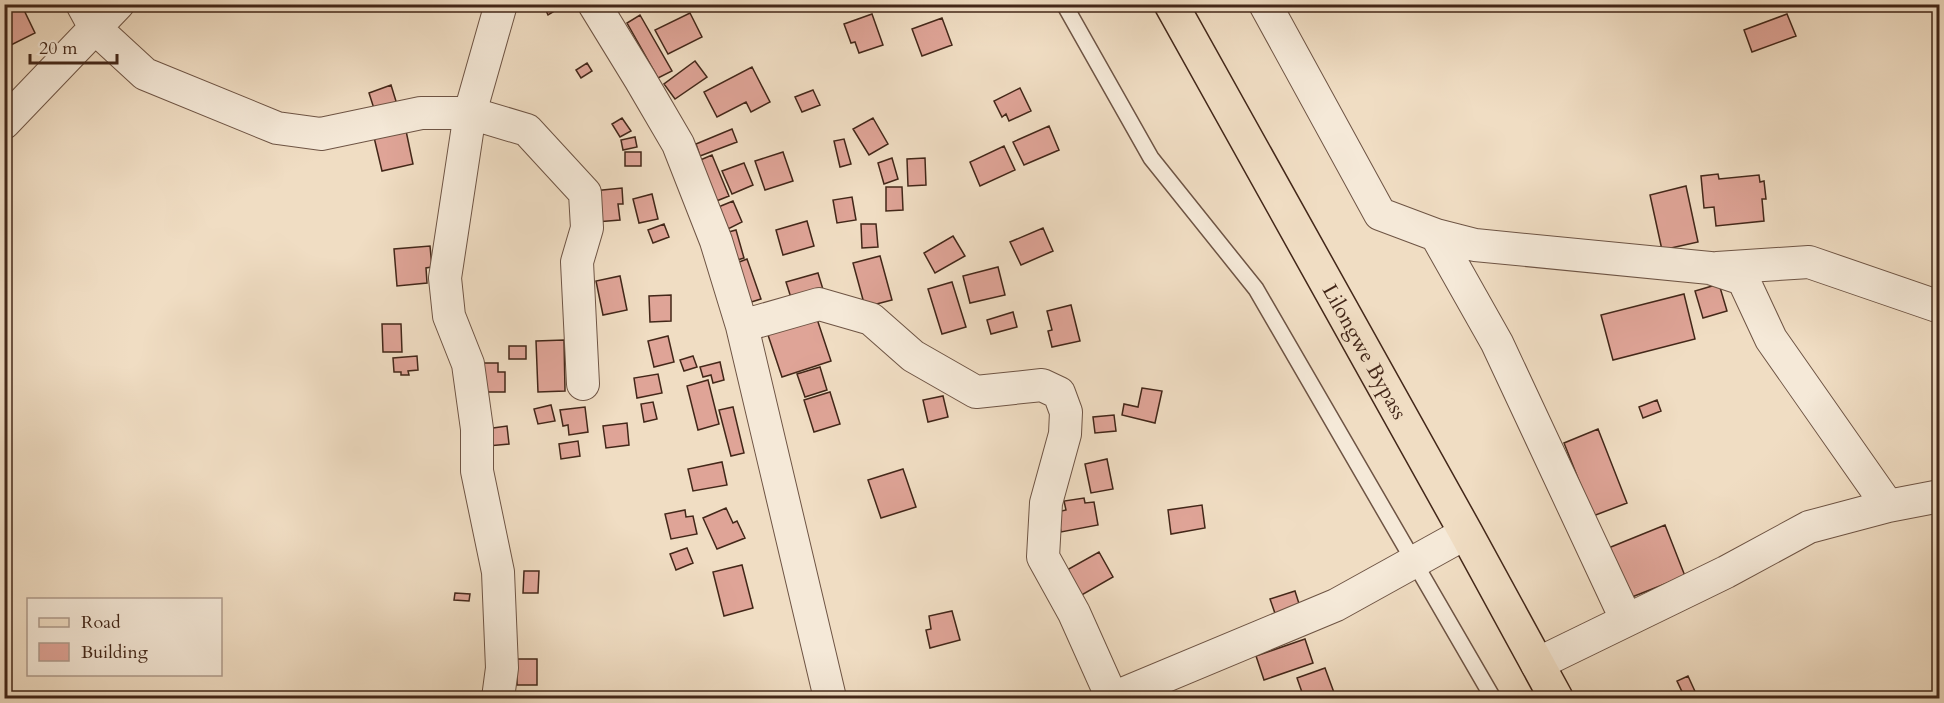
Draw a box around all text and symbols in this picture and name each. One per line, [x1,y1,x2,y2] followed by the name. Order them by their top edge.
[30,27,117,65] scale bar
[39,36,78,61] text: 20 m
[1315,279,1414,425] street label: Lilongwe Bypass
[27,598,222,676] legend
[81,610,121,635] text: Road
[81,640,149,665] text: Building

